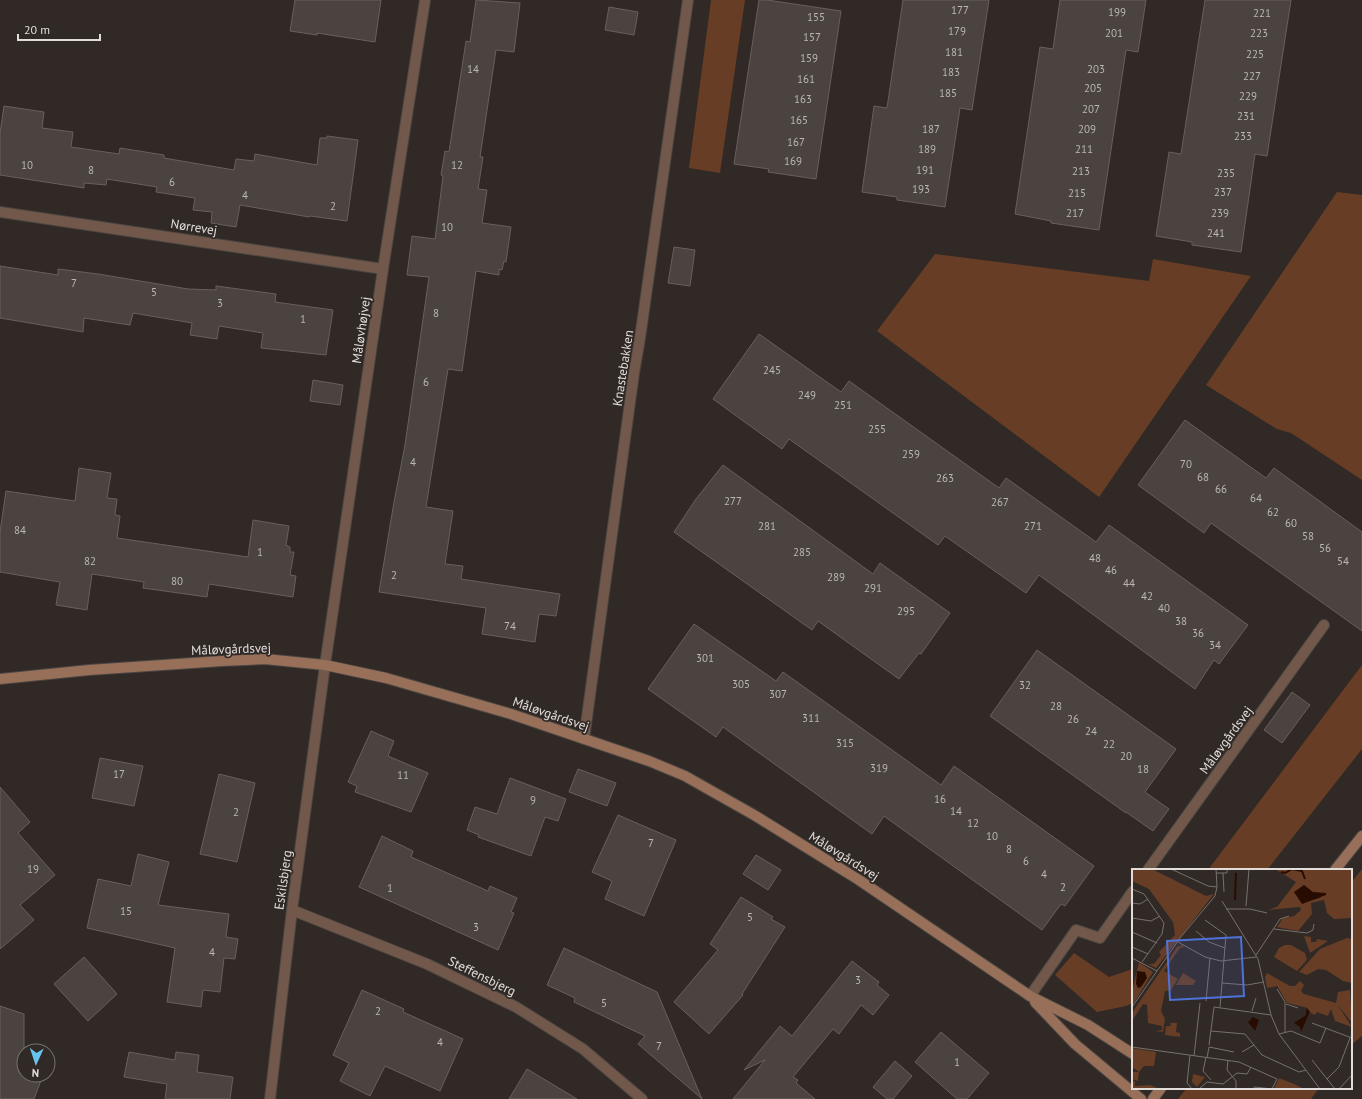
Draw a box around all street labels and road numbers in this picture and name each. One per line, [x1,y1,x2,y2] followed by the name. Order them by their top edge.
[169,215,219,239] street label: Nørrevej
[348,295,374,365] street label: Måløvhøjvej
[609,329,637,407] street label: Knastebakken
[191,639,271,659] street label: Måløvgårdsvej
[510,693,592,735] street label: Måløvgårdsvej
[1196,703,1256,777] street label: Måløvgårdsvej
[806,828,882,884] street label: Måløvgårdsvej
[270,849,296,911] street label: Eskilsbjerg
[445,952,519,1000] street label: Steffensbjerg

